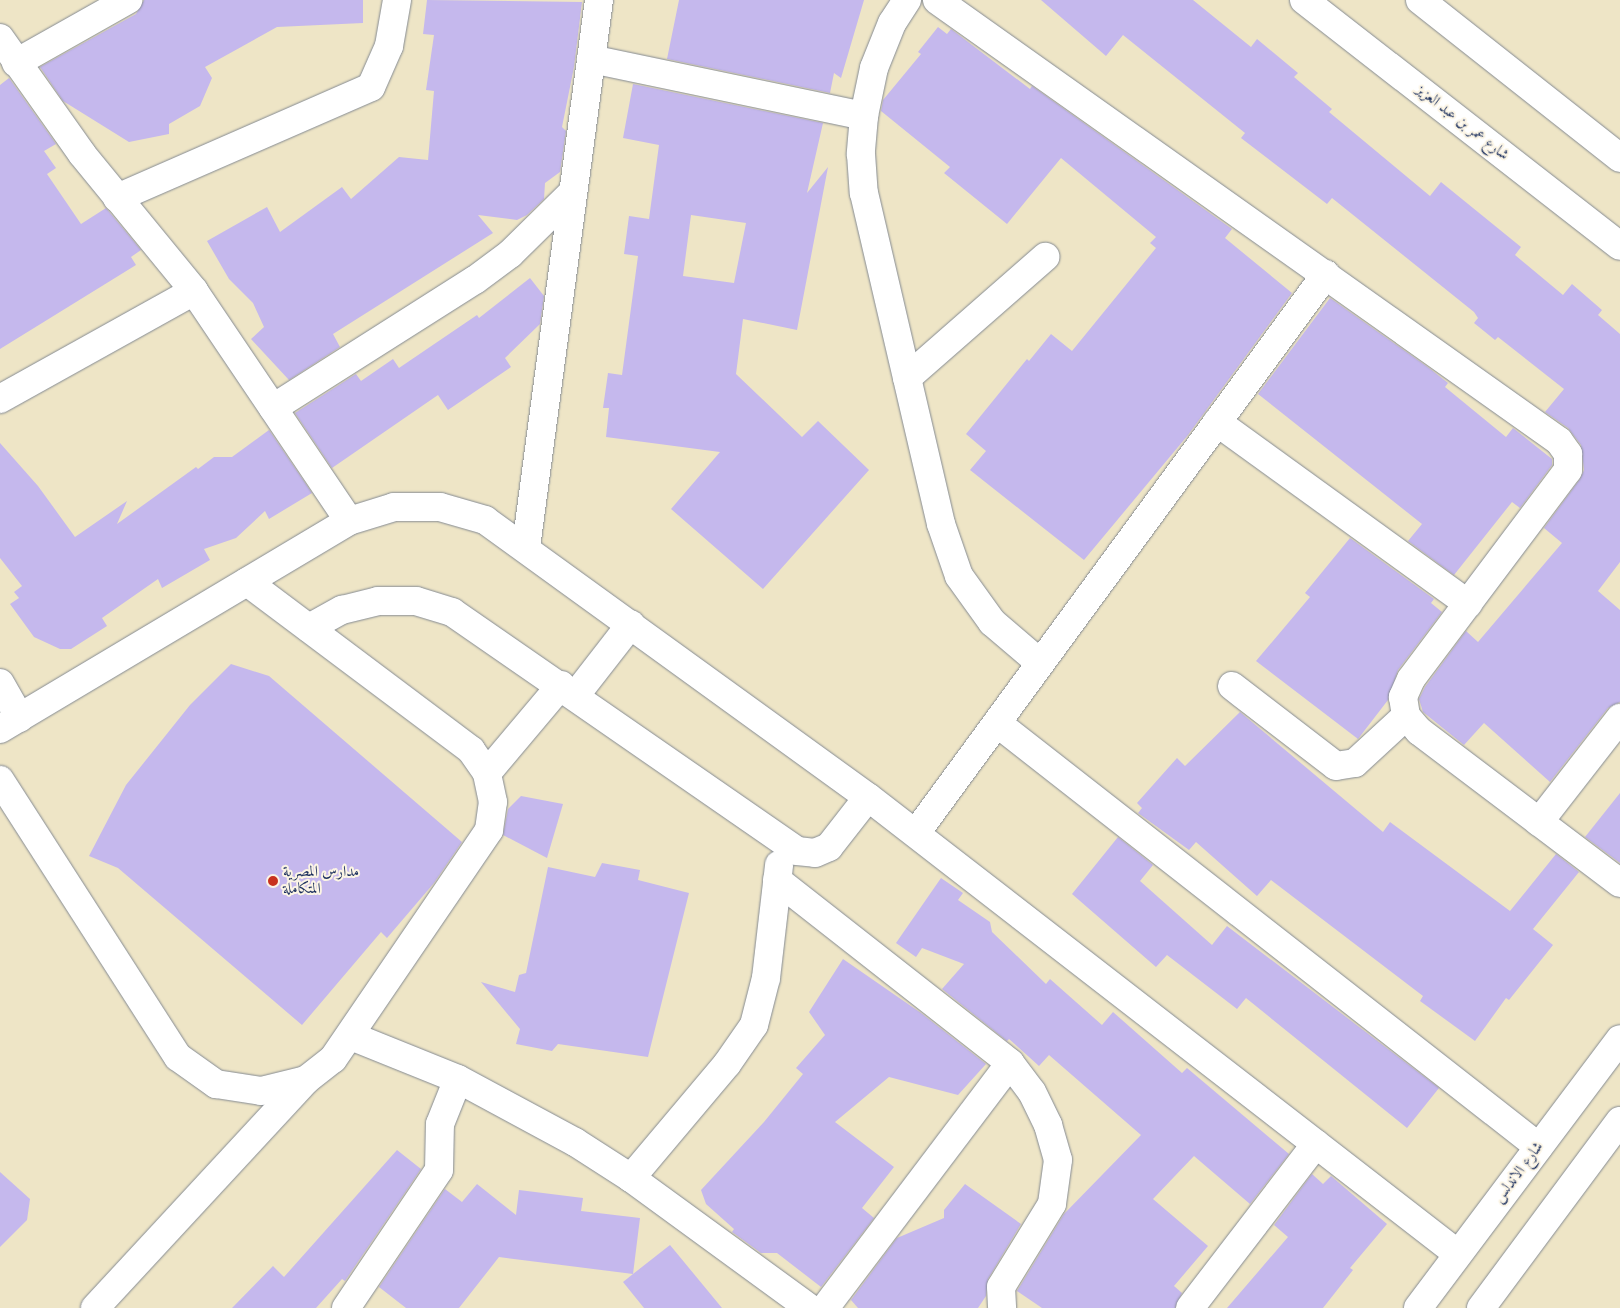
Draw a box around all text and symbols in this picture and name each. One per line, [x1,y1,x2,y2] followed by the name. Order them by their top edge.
[1412,81,1512,165] street label: شارع عمر بن عبد العزيز
[283,863,359,898] place label: مدارس المصرية المتكاملة
[267,875,279,887] marker: مدارس المصرية المتكاملة
[1490,1139,1548,1207] street label: شارع الاندلس

